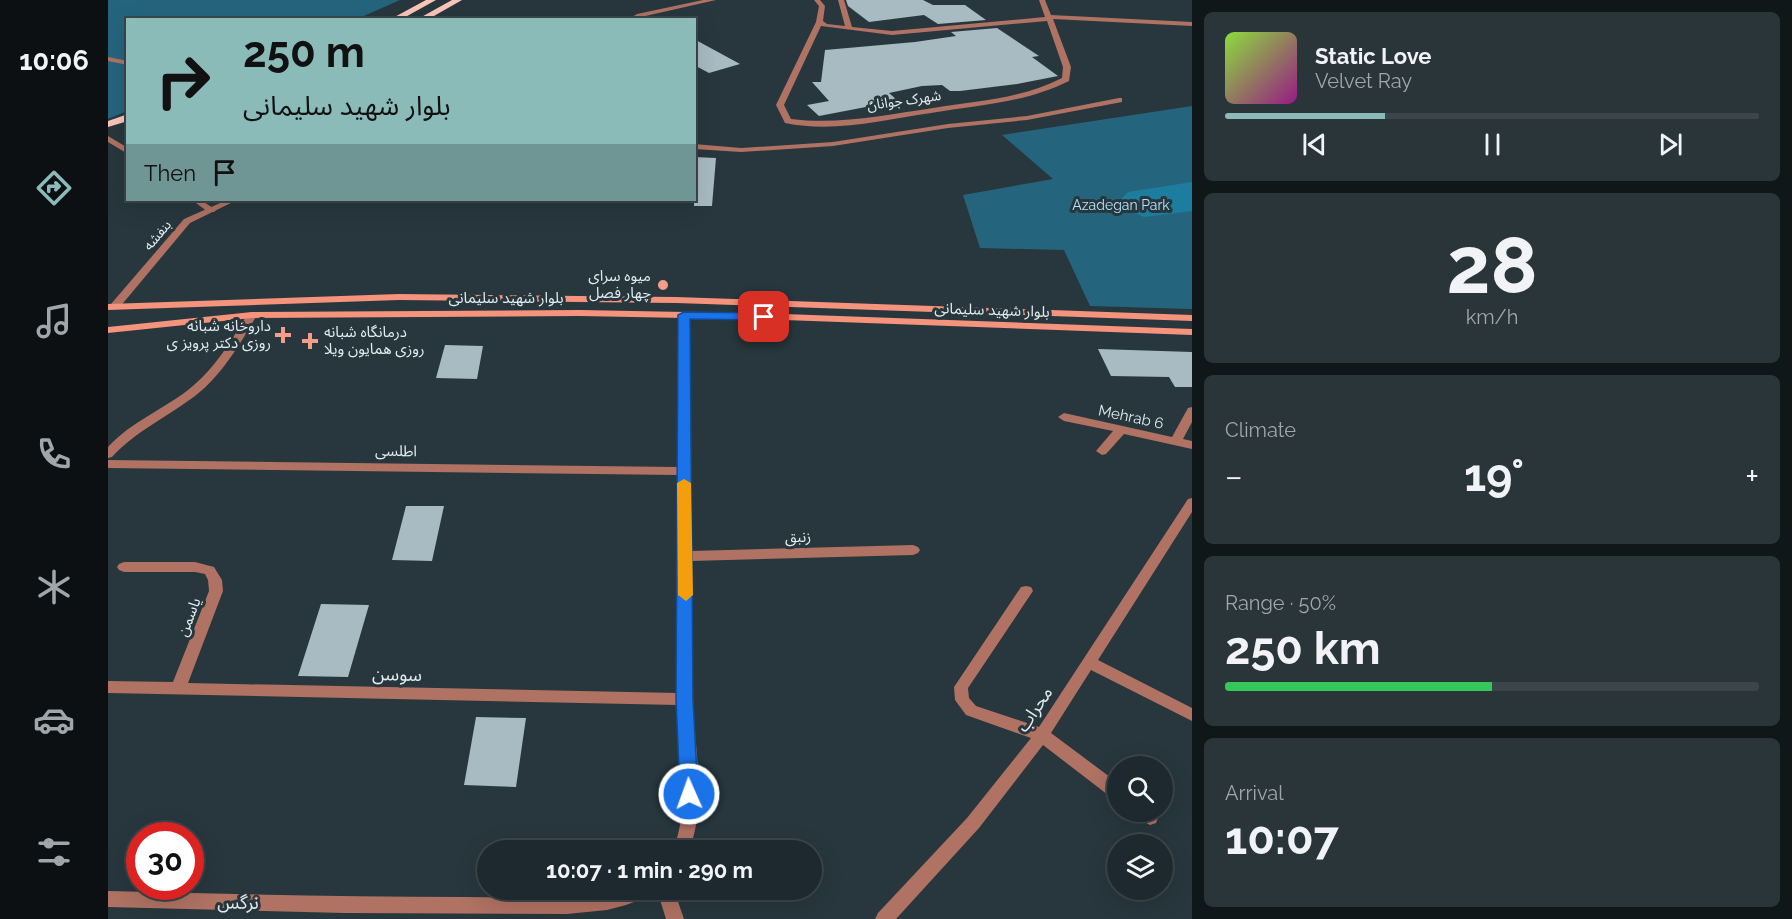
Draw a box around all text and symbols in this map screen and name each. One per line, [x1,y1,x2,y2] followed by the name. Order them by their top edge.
[243,28,365,77] text: 250 m
[144,42,222,120] icon: right
[1315,43,1432,69] text: Static Love
[19,45,89,76] text: 10:06
[1315,69,1412,93] text: Velvet Ray
[866,87,942,114] street label: شهرک جوانان
[243,90,450,121] text: بلوار شهید سلیمانی
[1298,128,1331,161] icon: previous
[1476,128,1509,161] icon: pause
[1654,128,1687,161] icon: next
[208,156,241,189] icon: arrive
[144,160,196,186] text: Then
[33,167,75,209] icon: directions
[1072,197,1170,213] park label: Azadegan Park
[140,217,174,253] street label: بنفشه
[1446,220,1538,311] text: 28
[588,267,651,303] place label: میوه سرای چهار فصل
[656,278,670,292] marker: میوه سرای چهار فصل
[448,289,564,307] street label: بلوار شهید سلیمانی
[738,291,789,342] pin
[934,299,1050,321] street label: بلوار شهید سلیمانی
[33,300,75,342] icon: music
[747,300,780,333] icon: arrive
[1466,305,1518,329] text: km/h
[167,317,271,353] place label: داروخانه شبانه روزی دکتر پرویز ی
[324,323,424,358] place label: درمانگاه شبانه روزی همایون ویلا
[276,328,290,342] marker: داروخانه شبانه روزی دکتر پرویز ی
[301,332,319,350] marker: درمانگاه شبانه روزی همایون ویلا
[1097,401,1165,433] street label: Mehrab 6
[1225,418,1296,442] text: Climate
[33,433,75,475] icon: phone
[375,442,417,460] street label: اطلسی
[1464,449,1524,502] text: 19°
[1225,457,1243,496] text: −
[1745,457,1759,496] text: +
[785,528,811,547] street label: زنبق
[33,566,75,608] icon: climate
[1225,591,1336,615] text: Range · 50%
[173,595,205,639] street label: یاسمن
[1225,622,1381,675] text: 250 km
[372,663,422,686] street label: سوسن
[1011,682,1057,736] street label: محراب
[33,699,75,741] icon: car
[1107,756,1173,900] map controls
[1107,756,1173,822] button: search
[657,762,721,826] position arrow
[1225,781,1284,805] text: Arrival
[1225,812,1339,865] text: 10:07
[126,822,204,900] speed limit sign: 30
[33,831,75,873] icon: filters
[1107,834,1173,900] button: layers
[546,857,753,883] text: 10:07 · 1 min · 290 m
[217,891,259,914] street label: نرگس

